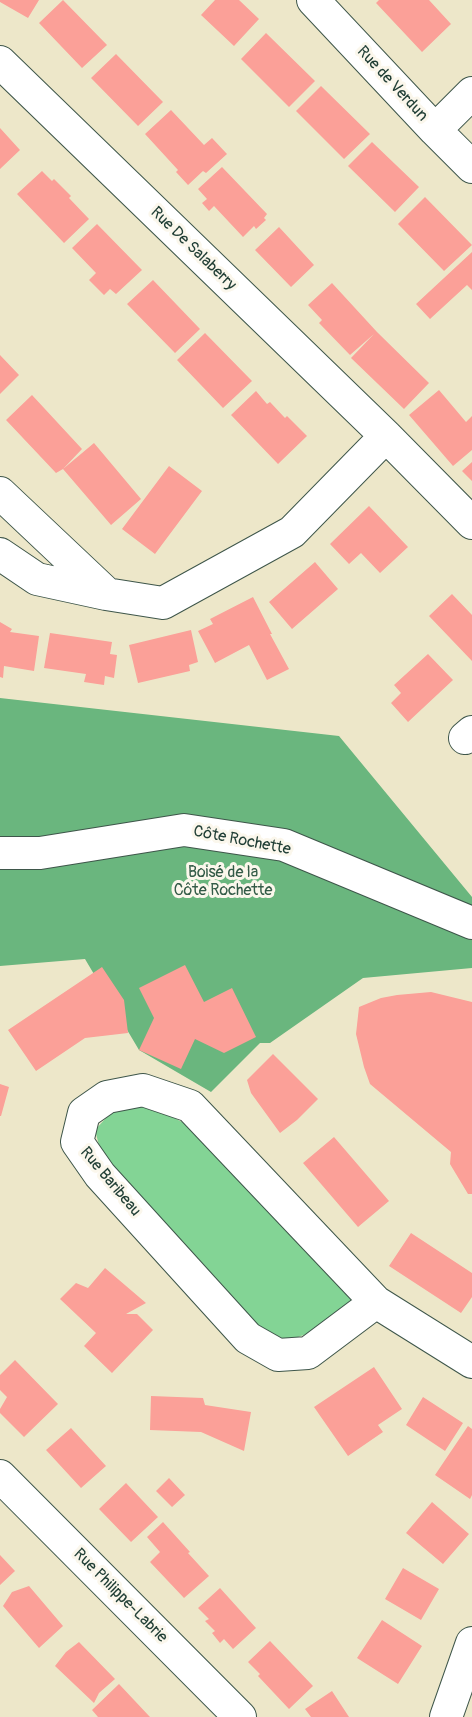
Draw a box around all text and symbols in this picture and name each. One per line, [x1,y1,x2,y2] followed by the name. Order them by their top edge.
[352,42,432,126] street label: Rue de Verdun
[146,203,240,295] street label: Rue De Salaberry
[192,822,292,860] street label: Côte Rochette
[174,863,272,901] park label: Boisé de la Côte Rochette
[75,1143,145,1221] street label: Rue Baribeau
[69,1545,171,1647] street label: Rue Philippe-Labrie

